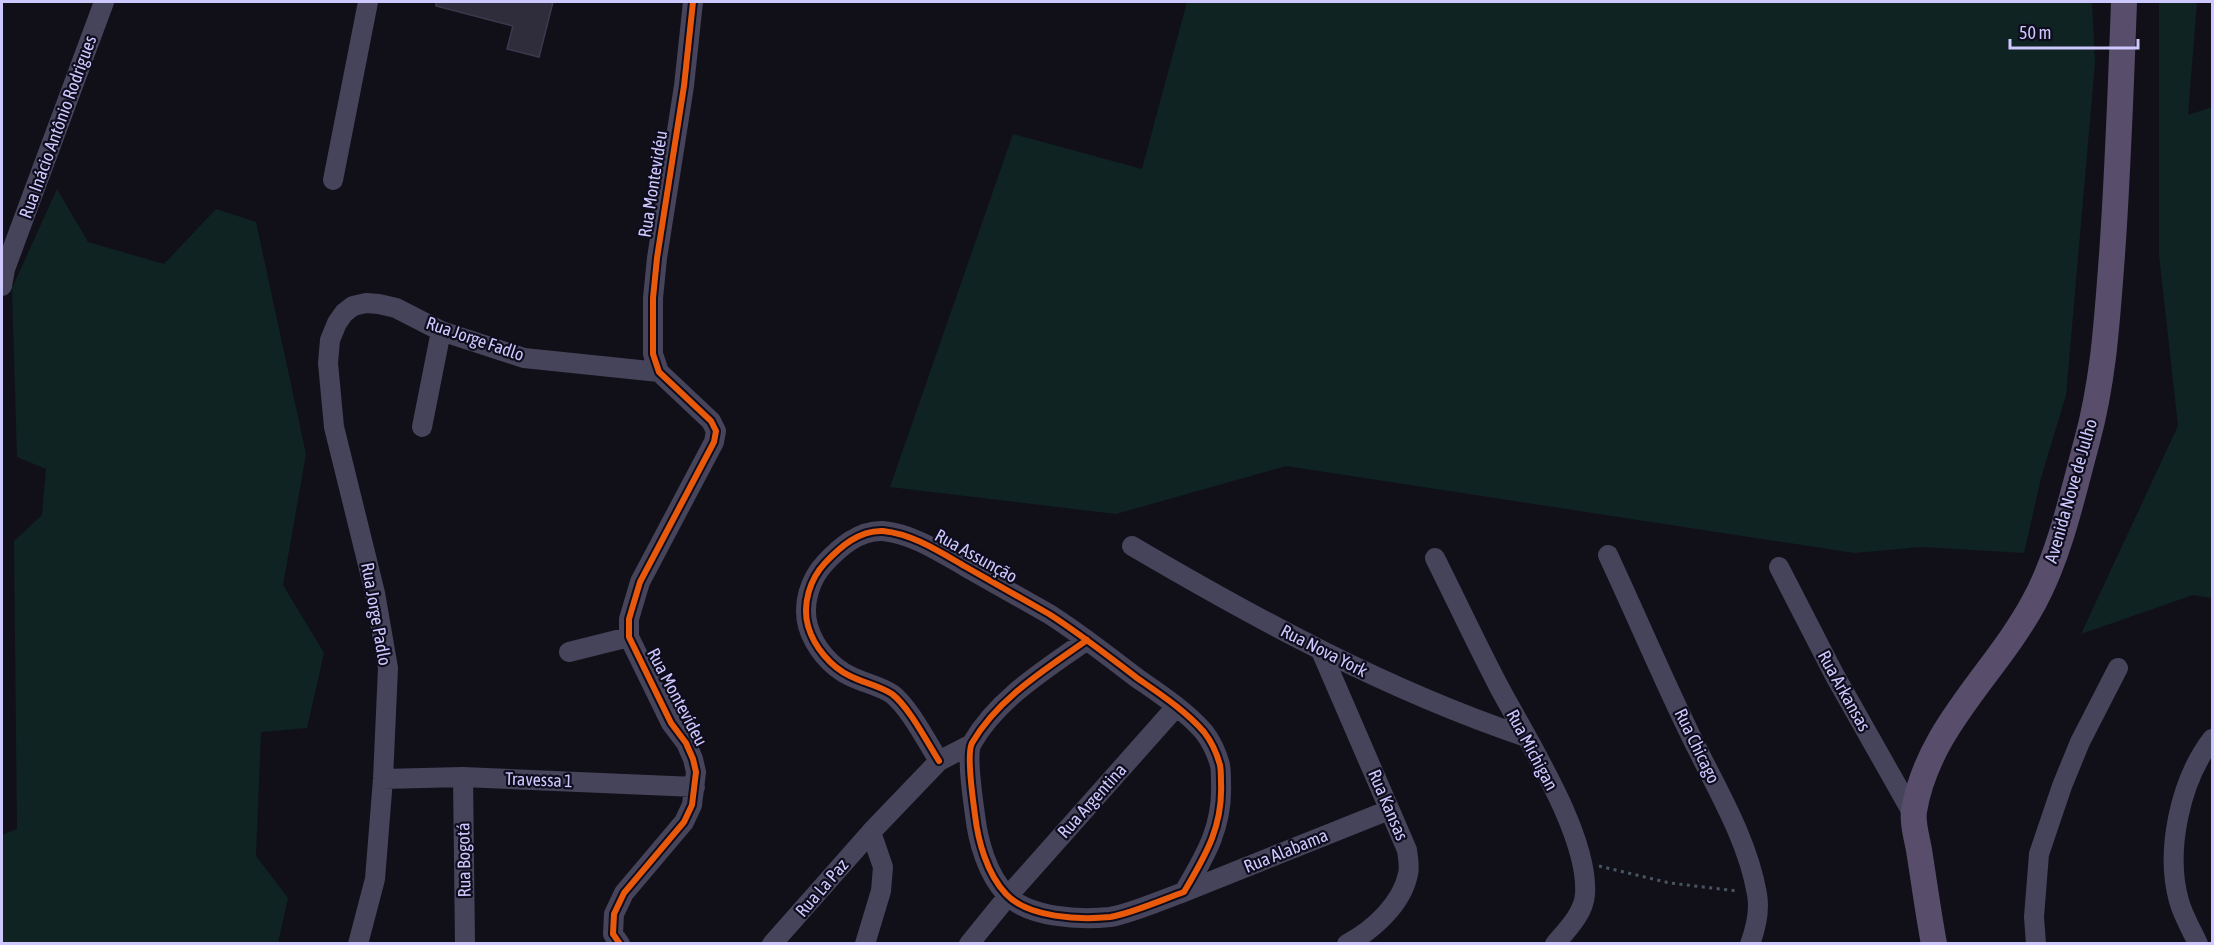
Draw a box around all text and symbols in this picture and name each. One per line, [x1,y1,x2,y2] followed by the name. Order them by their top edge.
[2010,12,2138,50] scale bar
[2019,22,2051,43] text: 50 m
[15,32,100,221] street label: Rua Inácio Antônio Rodrigues
[634,129,671,239] street label: Rua Montevidéu
[423,312,527,365] street label: Rua Jorge Fadlo
[2040,416,2101,565] street label: Avenida Nove de Julho
[931,524,1021,587] street label: Rua Assunção
[357,561,396,667] street label: Rua Jorge Padlo
[1278,620,1371,681] street label: Rua Nova York
[643,644,712,749] street label: Rua Montevídeu
[1814,647,1875,735] street label: Rua Arkansas
[1670,705,1725,787] street label: Rua Chicago
[1502,706,1563,794] street label: Rua Michigan
[1053,759,1130,842] street label: Rua Argentina
[1364,766,1413,844] street label: Rua Kansas
[505,768,573,791] street label: Travessa 1
[452,822,475,898] street label: Rua Bogotá
[1241,824,1331,877] street label: Rua Alabama
[791,854,853,921] street label: Rua La Paz

